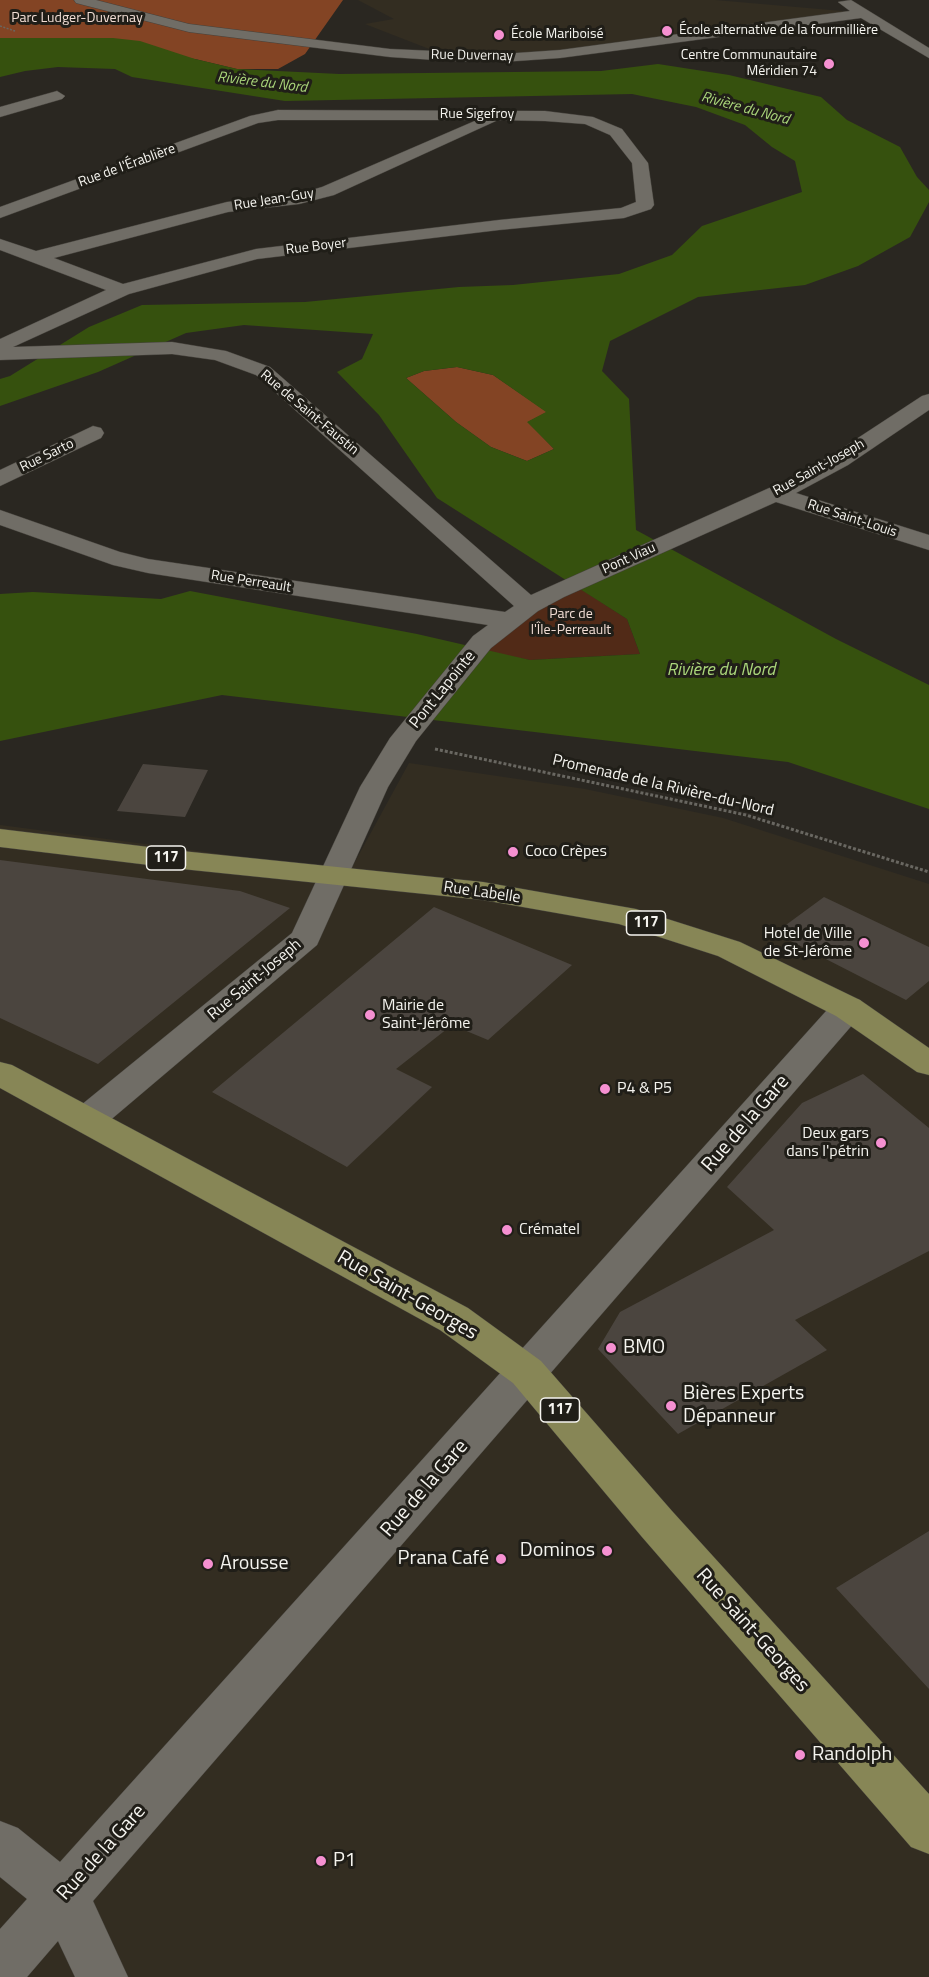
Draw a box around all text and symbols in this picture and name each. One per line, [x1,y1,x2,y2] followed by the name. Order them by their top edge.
[11,11,143,27] park label: Parc Ludger-Duvernay
[679,23,878,39] place label: École alternative de la fourmillière
[660,24,674,38] marker: École alternative de la fourmillière
[511,27,603,43] place label: École Mariboisé
[492,28,506,42] marker: École Mariboisé
[431,47,513,65] street label: Rue Duvernay
[681,48,817,80] place label: Centre Communautaire Méridien 74
[822,57,836,71] marker: Centre Communautaire Méridien 74
[216,69,308,97] water label: Rivière du Nord
[699,89,791,129] water label: Rivière du Nord
[440,107,514,123] street label: Rue Sigefroy
[76,141,178,191] street label: Rue de l'Érablière
[233,185,315,215] street label: Rue Jean-Guy
[285,235,347,259] street label: Rue Boyer
[257,367,361,459] street label: Rue de Saint-Faustin
[17,436,77,476] street label: Rue Sarto
[771,436,867,500] street label: Rue Saint-Joseph
[805,497,899,541] street label: Rue Saint-Louis
[600,540,658,578] street label: Pont Viau
[210,567,292,597] street label: Rue Perreault
[531,607,611,640] park label: Parc de l'Île-Perreault
[406,647,480,733] street label: Pont Lapointe
[667,660,775,682] water label: Rivière du Nord
[550,751,776,821] street label: Promenade de la Rivière-du-Nord
[525,842,607,862] place label: Coco Crèpes
[506,845,520,859] marker: Coco Crèpes
[146,846,186,870] road number: 117
[442,878,522,908] street label: Rue Labelle
[626,911,666,935] road number: 117
[764,924,852,962] place label: Hotel de Ville de St-Jérôme
[204,935,306,1025] street label: Rue Saint-Joseph
[857,936,871,950] marker: Hotel de Ville de St-Jérôme
[382,996,470,1034] place label: Mairie de Saint-Jérôme
[363,1008,377,1022] marker: Mairie de Saint-Jérôme
[697,1071,795,1177] street label: Rue de la Gare
[617,1079,672,1099] place label: P4 & P5
[598,1082,612,1096] marker: P4 & P5
[786,1124,869,1162] place label: Deux gars dans l'pétrin
[874,1136,888,1150] marker: Deux gars dans l'pétrin
[519,1220,580,1240] place label: Crématel
[500,1223,514,1237] marker: Crématel
[333,1246,481,1346] street label: Rue Saint-Georges
[623,1336,665,1360] place label: BMO
[604,1341,618,1355] marker: BMO
[683,1382,804,1429] place label: Bières Experts Dépanneur
[540,1398,580,1422] road number: 117
[664,1399,678,1413] marker: Bières Experts Dépanneur
[376,1436,474,1542] street label: Rue de la Gare
[520,1539,595,1563] place label: Dominos
[600,1544,614,1558] marker: Dominos
[398,1547,489,1571] place label: Prana Café
[220,1552,289,1576] place label: Arousse
[494,1552,508,1566] marker: Prana Café
[201,1557,215,1571] marker: Arousse
[690,1564,814,1698] street label: Rue Saint-Georges
[812,1743,892,1767] place label: Randolph
[793,1748,807,1762] marker: Randolph
[53,1800,151,1906] street label: Rue de la Gare
[333,1849,356,1873] place label: P1
[314,1854,328,1868] marker: P1

